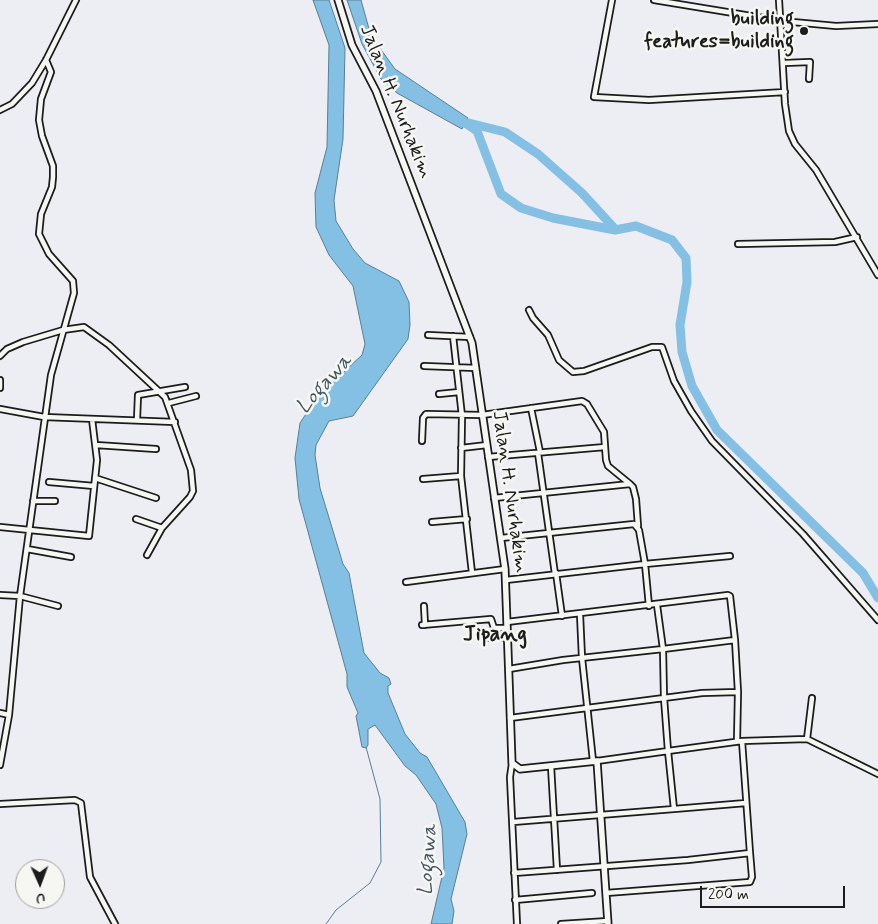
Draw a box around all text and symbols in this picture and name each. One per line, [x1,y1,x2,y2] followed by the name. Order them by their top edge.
[644,8,794,55] place label: building features=building
[353,21,437,183] street label: Jalan H. Nurhakim
[798,25,810,37] marker: building features=building
[292,350,358,420] water label: Logawa
[486,409,532,575] street label: Jalan H. Nurhakim
[463,622,527,648] district label: Jipang
[414,824,444,896] water label: Logawa
[15,859,65,909] north arrow
[703,876,848,908] scale bar
[708,885,749,905] text: 200 m
[36,889,45,907] text: U

